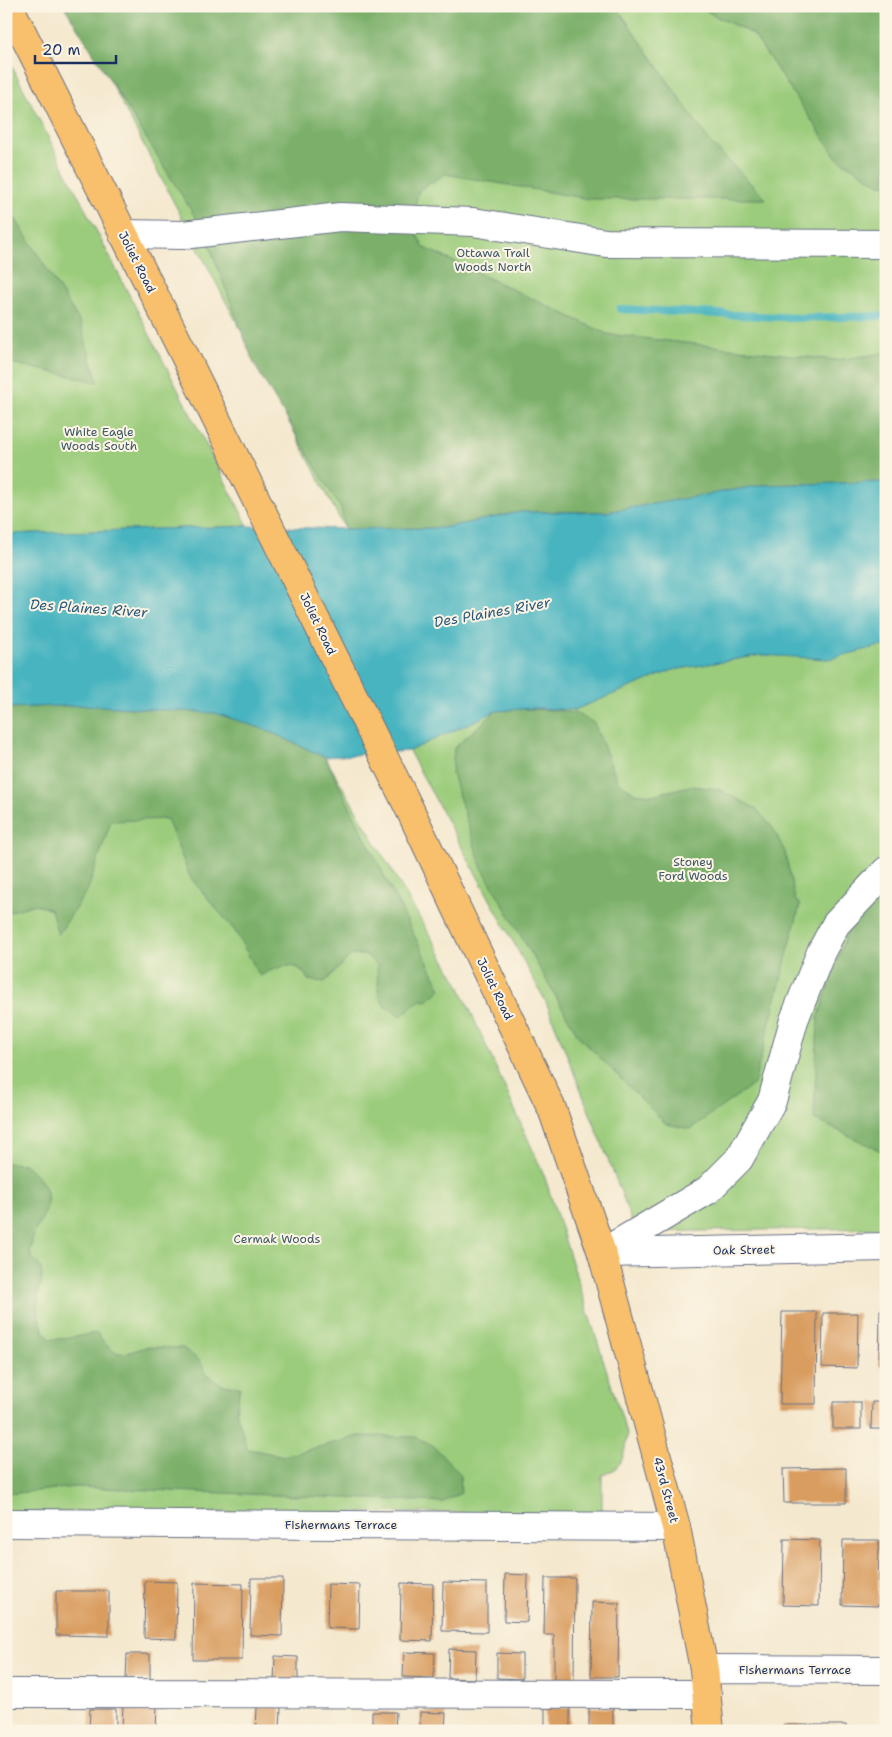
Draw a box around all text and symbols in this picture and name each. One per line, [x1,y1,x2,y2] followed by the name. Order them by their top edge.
[35,32,116,64] scale bar
[42,40,81,60] text: 20 m
[115,228,160,296] street label: Joliet Road
[454,245,532,275] park label: Ottawa Trail Woods North
[61,424,137,454] park label: White Eagle Woods South
[296,590,340,658] street label: Joliet Road
[432,593,552,631] water label: Des Plaines River
[30,595,149,621] water label: Des Plaines River
[658,854,728,884] park label: Stoney Ford Woods
[473,955,517,1023] street label: Joliet Road
[234,1231,320,1247] park label: Cermak Woods
[713,1241,775,1259] street label: Oak Street
[649,1455,683,1525] street label: 43rd Street
[285,1517,397,1533] street label: Fishermans Terrace
[739,1662,851,1678] street label: Fishermans Terrace

